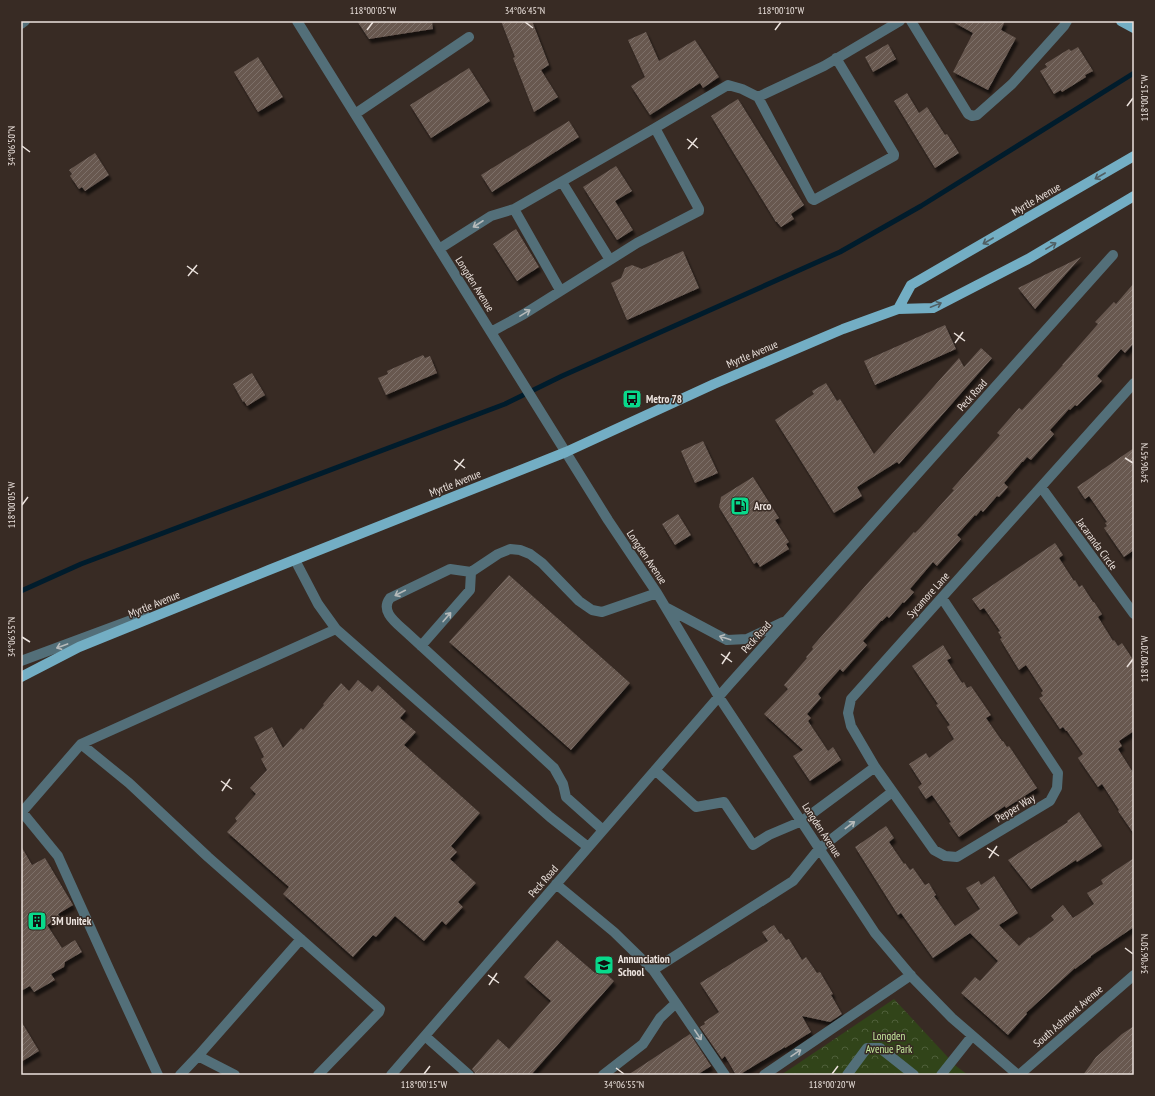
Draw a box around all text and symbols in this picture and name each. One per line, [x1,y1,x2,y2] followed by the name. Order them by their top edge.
[350,4,397,17] text: 118°00'05"W
[505,4,545,17] text: 34°06'45"N
[758,4,805,17] text: 118°00'10"W
[1138,74,1151,121] text: 118°00'15"W
[5,126,18,166] text: 34°06'50"N
[1094,172,1106,180] one-way arrow
[1009,179,1063,219] street label: Myrtle Avenue
[473,220,484,228] one-way arrow
[982,237,994,245] one-way arrow
[1045,241,1057,249] one-way arrow
[453,254,498,315] street label: Longden Avenue
[930,301,942,309] one-way arrow
[519,309,531,317] one-way arrow
[724,337,780,371] street label: Myrtle Avenue
[954,376,990,414] street label: Peck Road
[621,388,643,410] bus stop icon: Metro 78
[646,392,682,406] place label: Metro 78
[1138,443,1151,483] text: 34°06'45"N
[427,466,483,500] street label: Myrtle Avenue
[5,481,18,528] text: 118°00'05"W
[729,495,751,517] fuel station icon: Arco
[753,499,771,513] place label: Arco
[1073,515,1121,573] street label: Jacaranda Circle
[624,527,671,587] street label: Longden Avenue
[904,569,953,621] street label: Sycamore Lane
[126,587,182,621] street label: Myrtle Avenue
[394,590,406,597] one-way arrow
[442,611,451,622] one-way arrow
[5,617,18,657] text: 34°06'55"N
[738,618,774,656] street label: Peck Road
[719,633,731,641] one-way arrow
[1138,635,1151,682] text: 118°00'20"W
[55,643,68,650] one-way arrow
[993,790,1038,825] street label: Pepper Way
[799,800,845,860] street label: Longden Avenue
[845,821,856,829] one-way arrow
[525,862,561,900] street label: Peck Road
[26,910,48,932] building icon: 3M Unitek
[51,914,92,928] place label: 3M Unitek
[1138,934,1151,974] text: 34°06'50"N
[617,952,670,979] place label: Annunciation School
[593,954,615,976] school or university icon: Annunciation School
[1030,982,1106,1050] street label: South Ashmont Avenue
[694,1029,702,1040] one-way arrow
[866,1029,913,1056] park label: Longden Avenue Park
[790,1049,801,1057] one-way arrow
[401,1078,448,1091] text: 118°00'15"W
[604,1078,644,1091] text: 34°06'55"N
[809,1078,856,1091] text: 118°00'20"W

